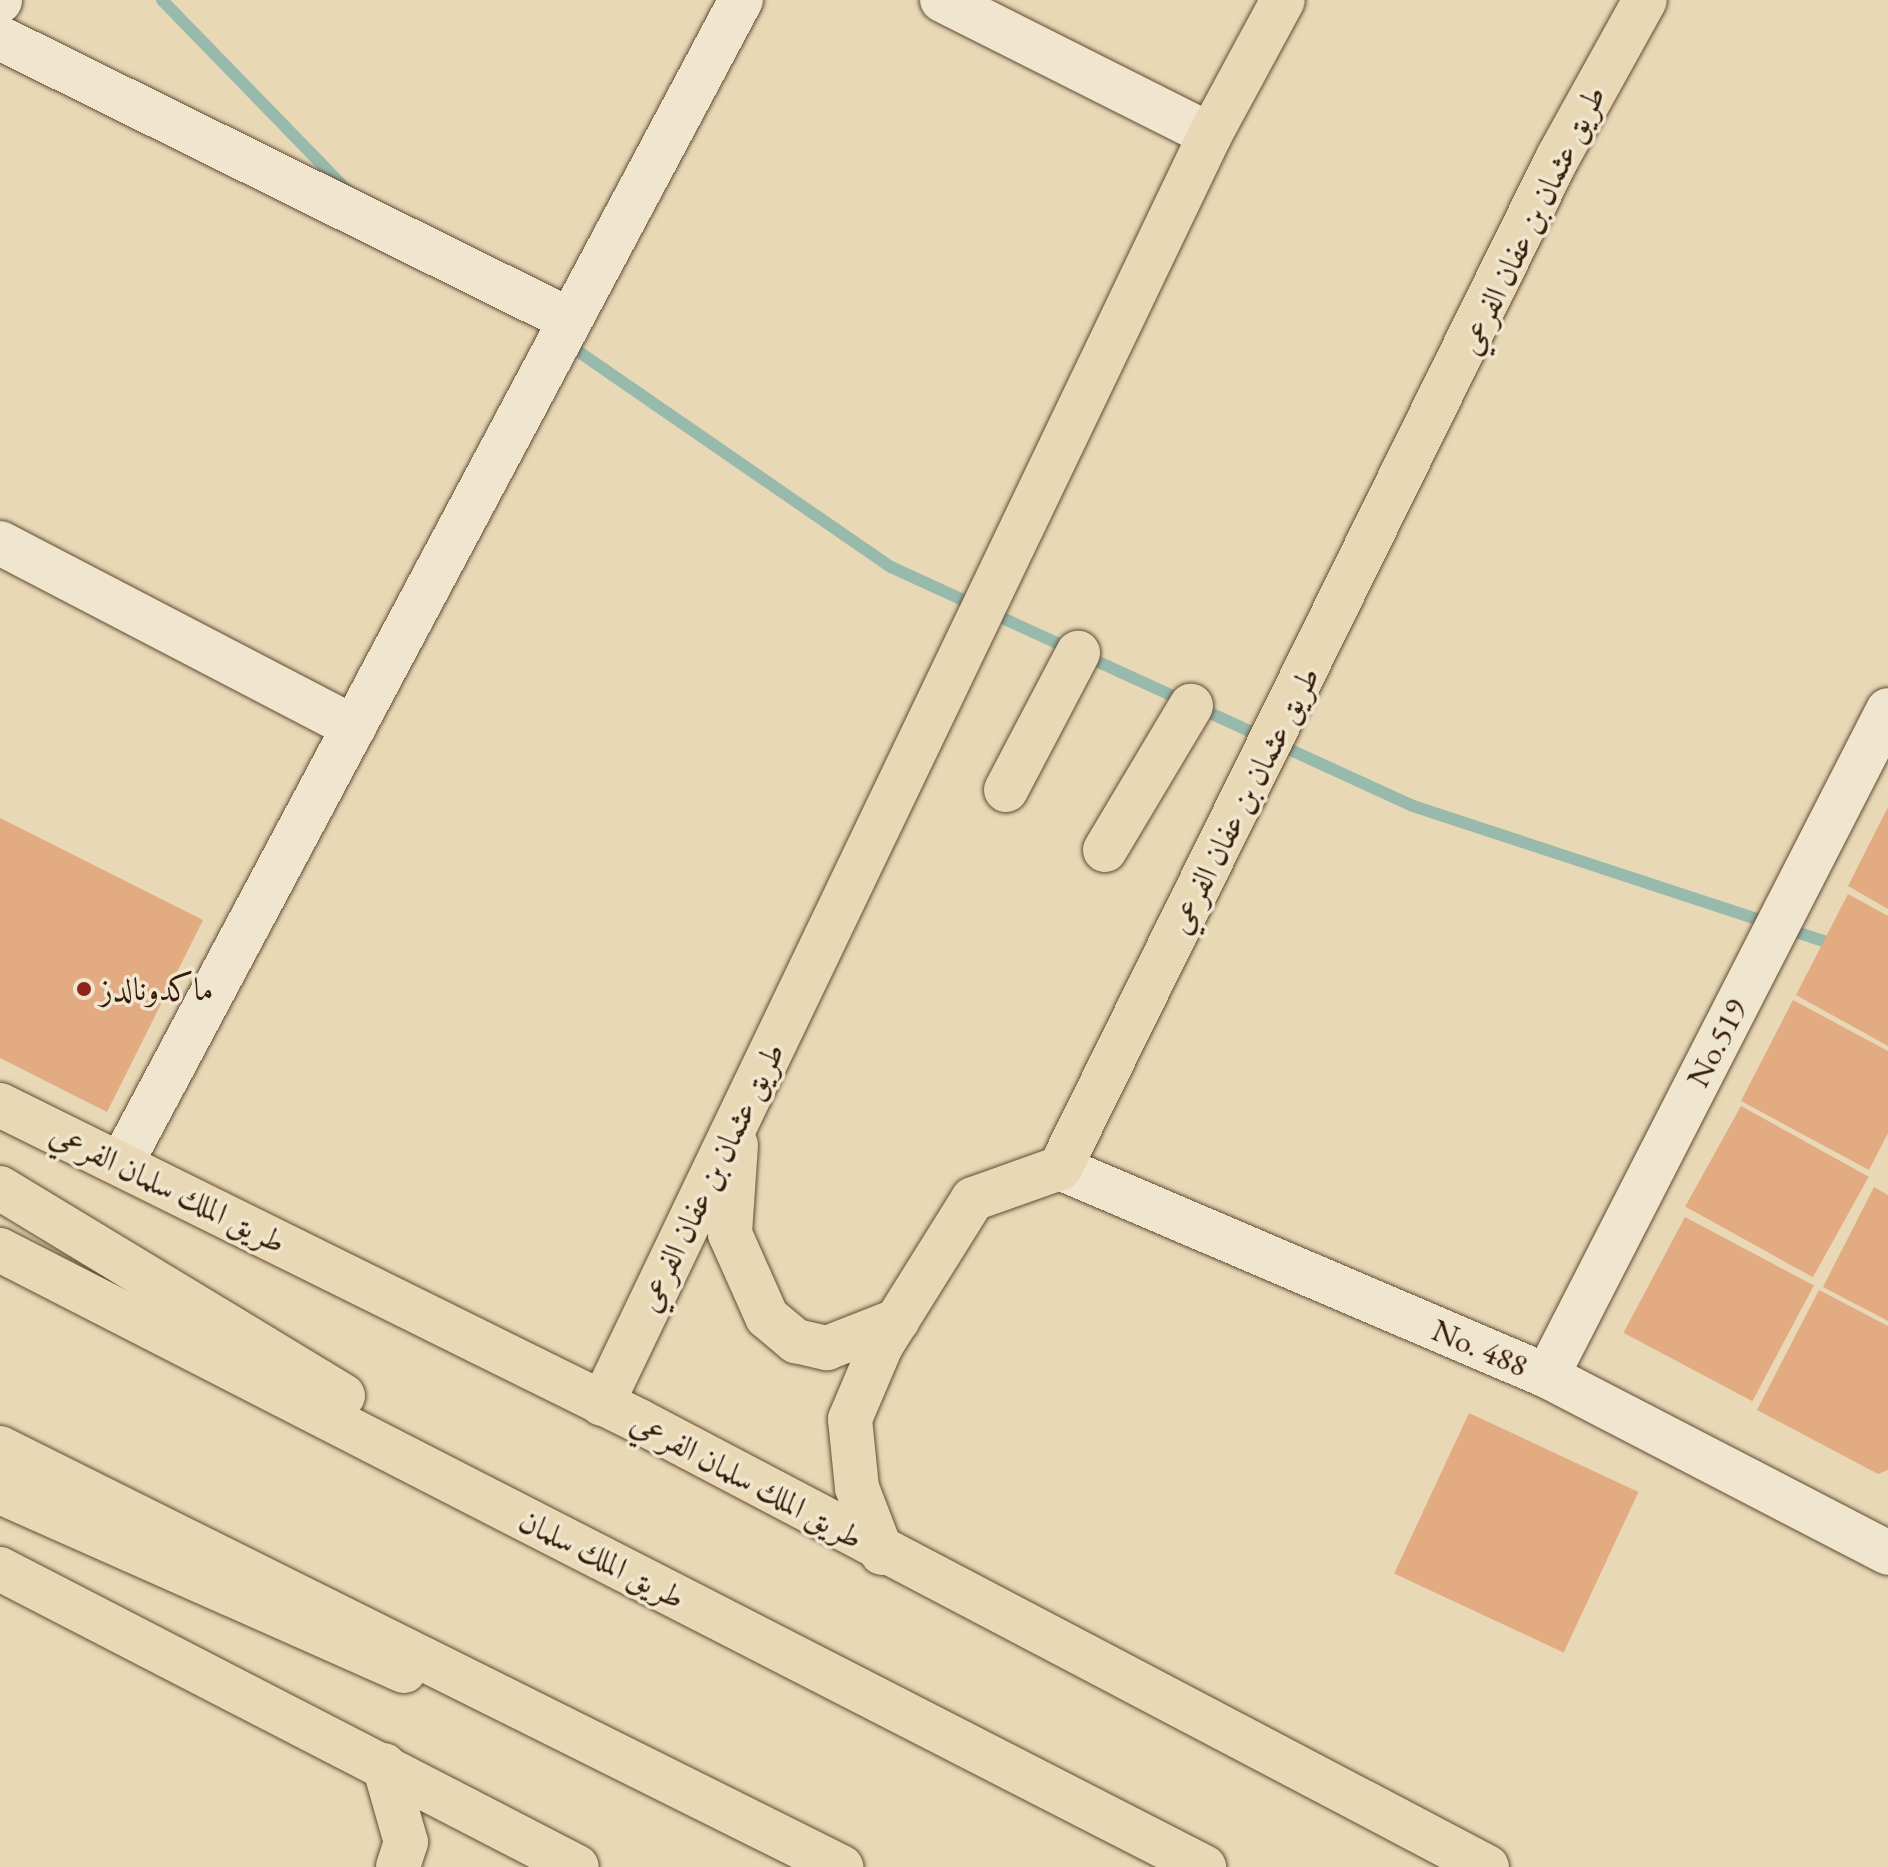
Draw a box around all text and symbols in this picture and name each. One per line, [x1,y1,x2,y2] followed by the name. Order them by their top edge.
[1450,79,1614,361] street label: طريق عثمان بن عفان الفرعي
[1160,660,1328,940] street label: طريق عثمان بن عفان الفرعي
[100,970,213,1008] place label: ماكدونالدز
[75,980,93,998] marker: ماكدونالدز
[1679,992,1755,1094] street label: No.519
[629,1036,793,1318] street label: طريق عثمان بن عفان الفرعي
[44,1114,292,1262] street label: طريق الملك سلمان الفرعي
[1426,1311,1534,1385] street label: No. 488
[624,1403,870,1557] street label: طريق الملك سلمان الفرعي
[513,1501,691,1617] street label: طريق الملك سلمان

